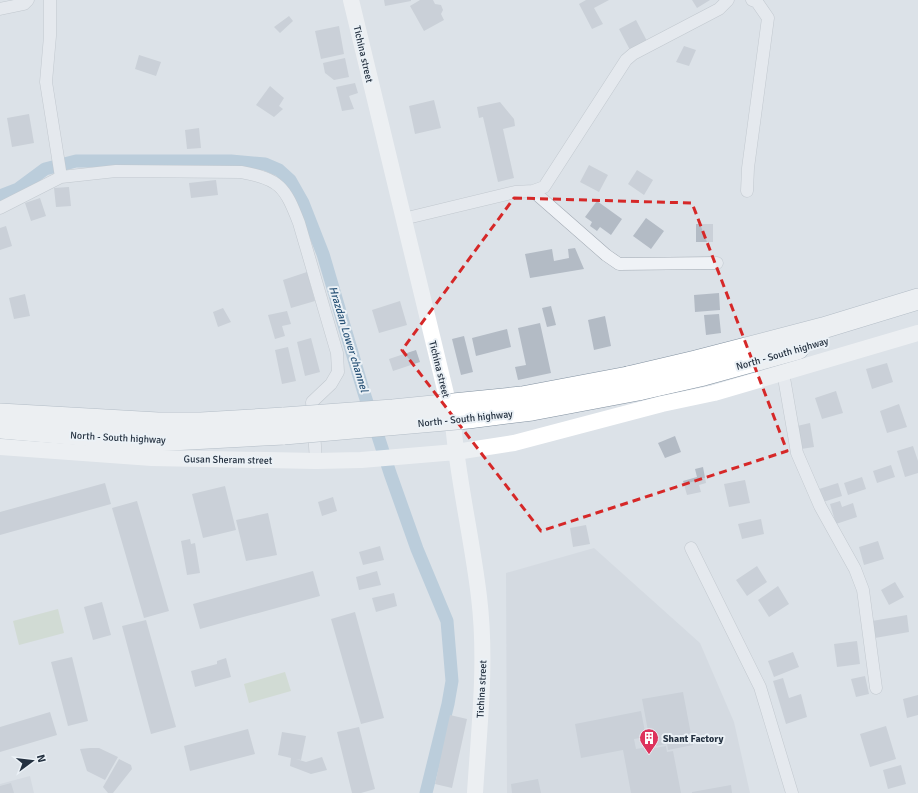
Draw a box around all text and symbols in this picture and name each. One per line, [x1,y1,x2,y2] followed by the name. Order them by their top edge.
[351,25,376,84] street label: Tichina street
[326,285,371,394] water label: Hrazdan Lower channel
[735,335,830,373] street label: North - South highway
[426,340,452,399] street label: Tichina street
[417,408,514,430] street label: North - South highway
[70,430,166,447] street label: North - South highway
[184,453,273,467] street label: Gusan Sheram street
[474,659,490,718] street label: Tichina street
[638,727,660,755] building icon: Shant Factory
[663,733,724,745] place label: Shant Factory
[12,741,52,781] north arrow
[34,753,48,764] text: N

